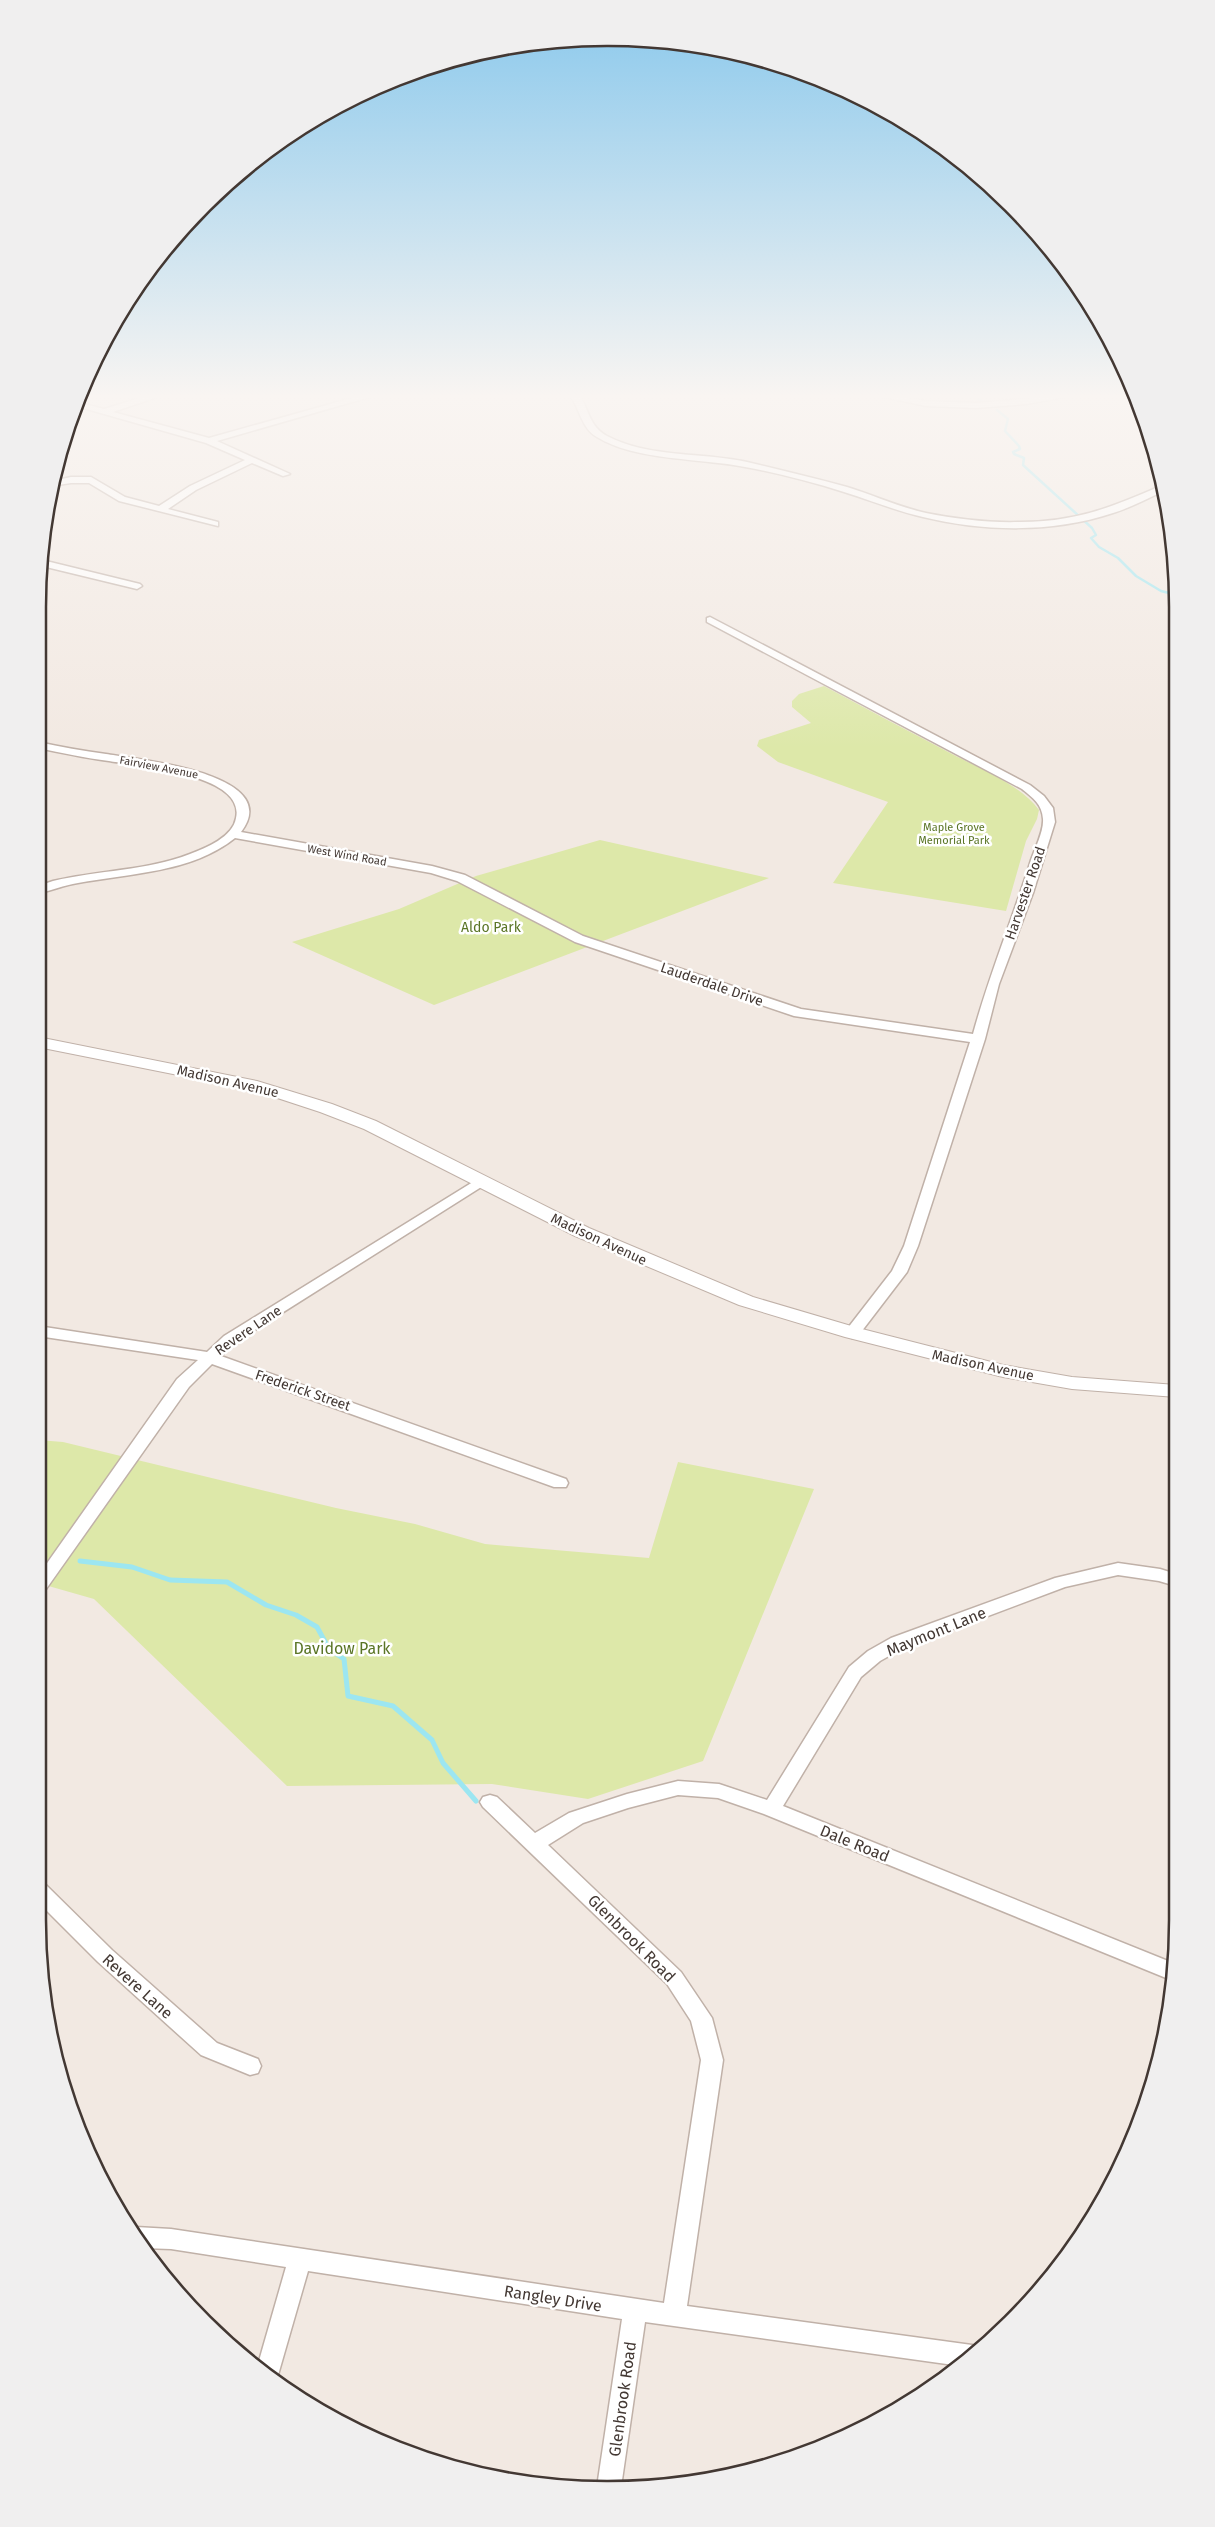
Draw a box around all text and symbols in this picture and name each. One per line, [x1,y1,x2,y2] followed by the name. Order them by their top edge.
[118,753,199,781] street label: Fairview Avenue
[918,821,990,847] park label: Maple Grove Memorial Park
[306,842,388,869] street label: West Wind Road
[1002,844,1049,942] street label: Harvester Road
[461,919,522,936] park label: Aldo Park
[658,959,765,1010] street label: Lauderdale Drive
[175,1062,280,1101] street label: Madison Avenue
[548,1210,649,1269] street label: Madison Avenue
[212,1302,285,1359] street label: Revere Lane
[930,1346,1035,1385] street label: Madison Avenue
[253,1366,354,1415] street label: Frederick Street
[884,1603,989,1660] street label: Maymont Lane
[293,1639,391,1658] park label: Davidow Park
[817,1821,892,1866] street label: Dale Road
[584,1891,679,1986] street label: Glenbrook Road
[99,1950,177,2023] street label: Revere Lane
[503,2281,603,2316] street label: Rangley Drive
[605,2340,640,2458] street label: Glenbrook Road

